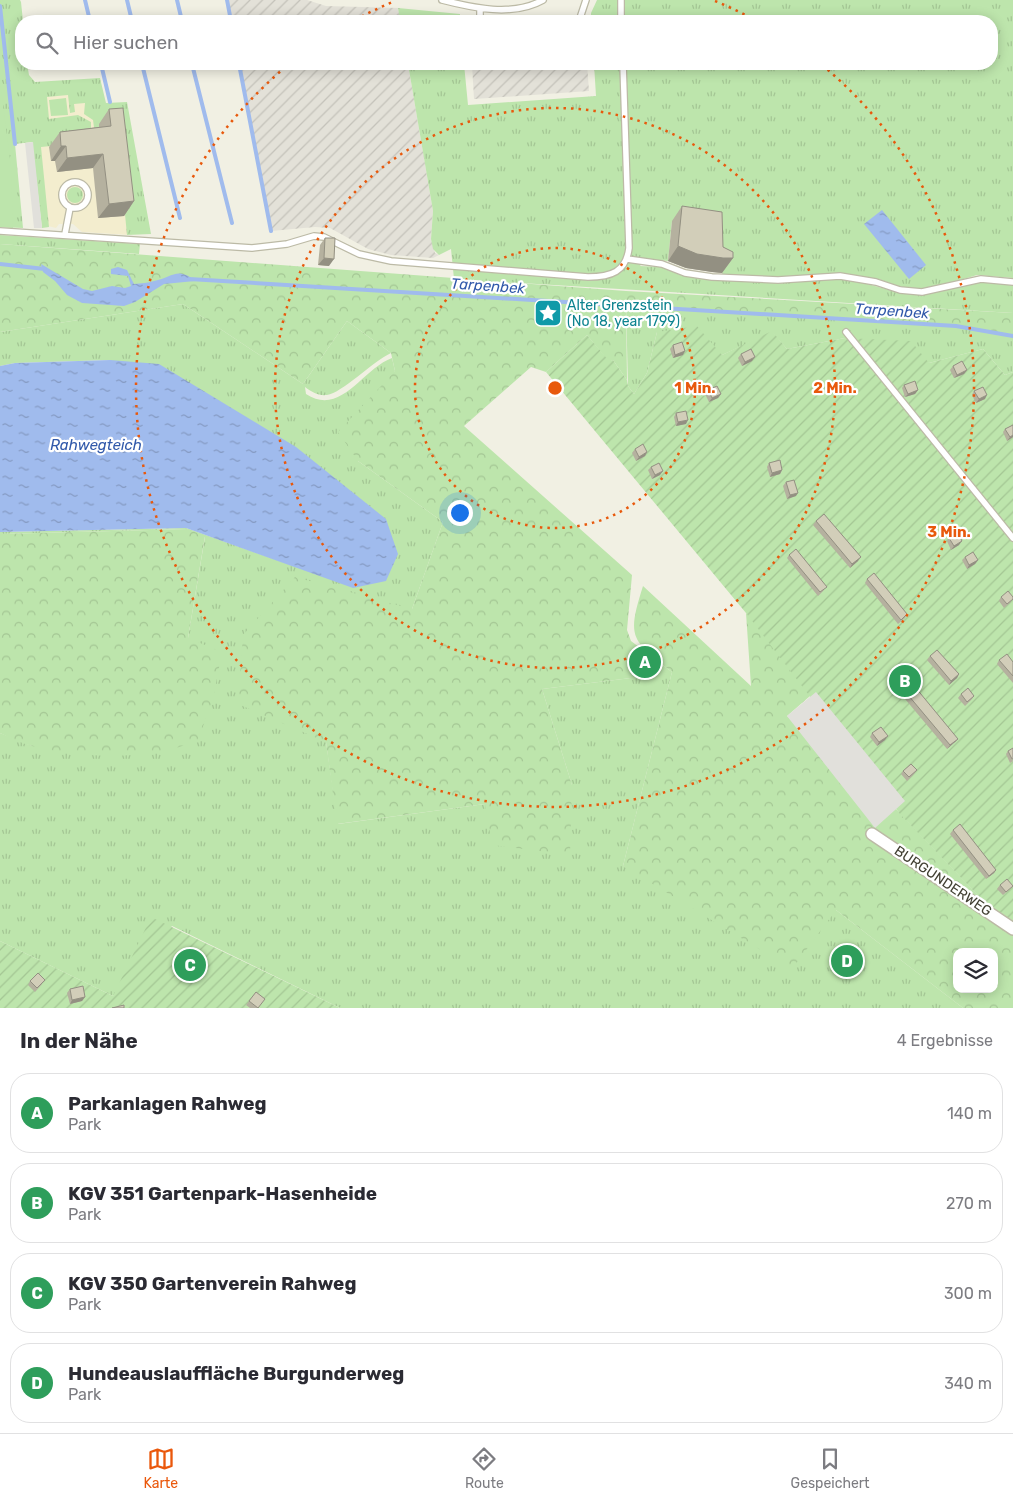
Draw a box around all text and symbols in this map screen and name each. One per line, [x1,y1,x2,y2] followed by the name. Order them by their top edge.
[15,15,998,70] search box
[33,29,61,57] icon: search
[73,31,179,54] text: Hier suchen
[450,274,526,298] water label: Tarpenbek
[567,297,680,330] place label: Alter Grenzstein (No 18, year 1799)
[533,298,563,328] place icon: Alter Grenzstein (No 18, year 1799)
[854,299,930,323] water label: Tarpenbek
[546,379,564,397] centre of rings
[674,379,716,397] text: 1 Min.
[813,379,857,397] text: 2 Min.
[50,436,142,454] water label: Rahwegteich
[447,500,473,526] your location
[927,523,971,541] text: 3 Min.
[629,643,661,681] pin: A
[889,662,921,700] pin: B
[891,842,995,920] street label: BURGUNDERWEG
[831,942,863,980] pin: D
[174,946,206,984] pin: C
[953,948,998,993] map controls
[953,948,998,993] button: layers
[20,1028,138,1053] text: In der Nähe
[897,1031,993,1050] text: 4 Ergebnisse
[68,1092,267,1115] text: Parkanlagen Rahweg
[31,1104,43,1123] text: A
[947,1104,992,1123] text: 140 m
[68,1115,101,1134] text: Park
[68,1182,377,1205] text: KGV 351 Gartenpark-Hasenheide
[31,1194,43,1213] text: B
[946,1194,992,1213] text: 270 m
[68,1205,101,1224] text: Park
[68,1272,356,1295] text: KGV 350 Gartenverein Rahweg
[31,1284,43,1303] text: C
[944,1284,992,1303] text: 300 m
[68,1295,101,1314] text: Park
[68,1362,404,1385] text: Hundeauslauffläche Burgunderweg
[31,1374,43,1393] text: D
[944,1374,992,1393] text: 340 m
[68,1385,101,1404] text: Park
[143,1445,178,1492] tab: Karte
[465,1445,504,1492] tab: Route
[791,1445,870,1492] tab: Gespeichert

